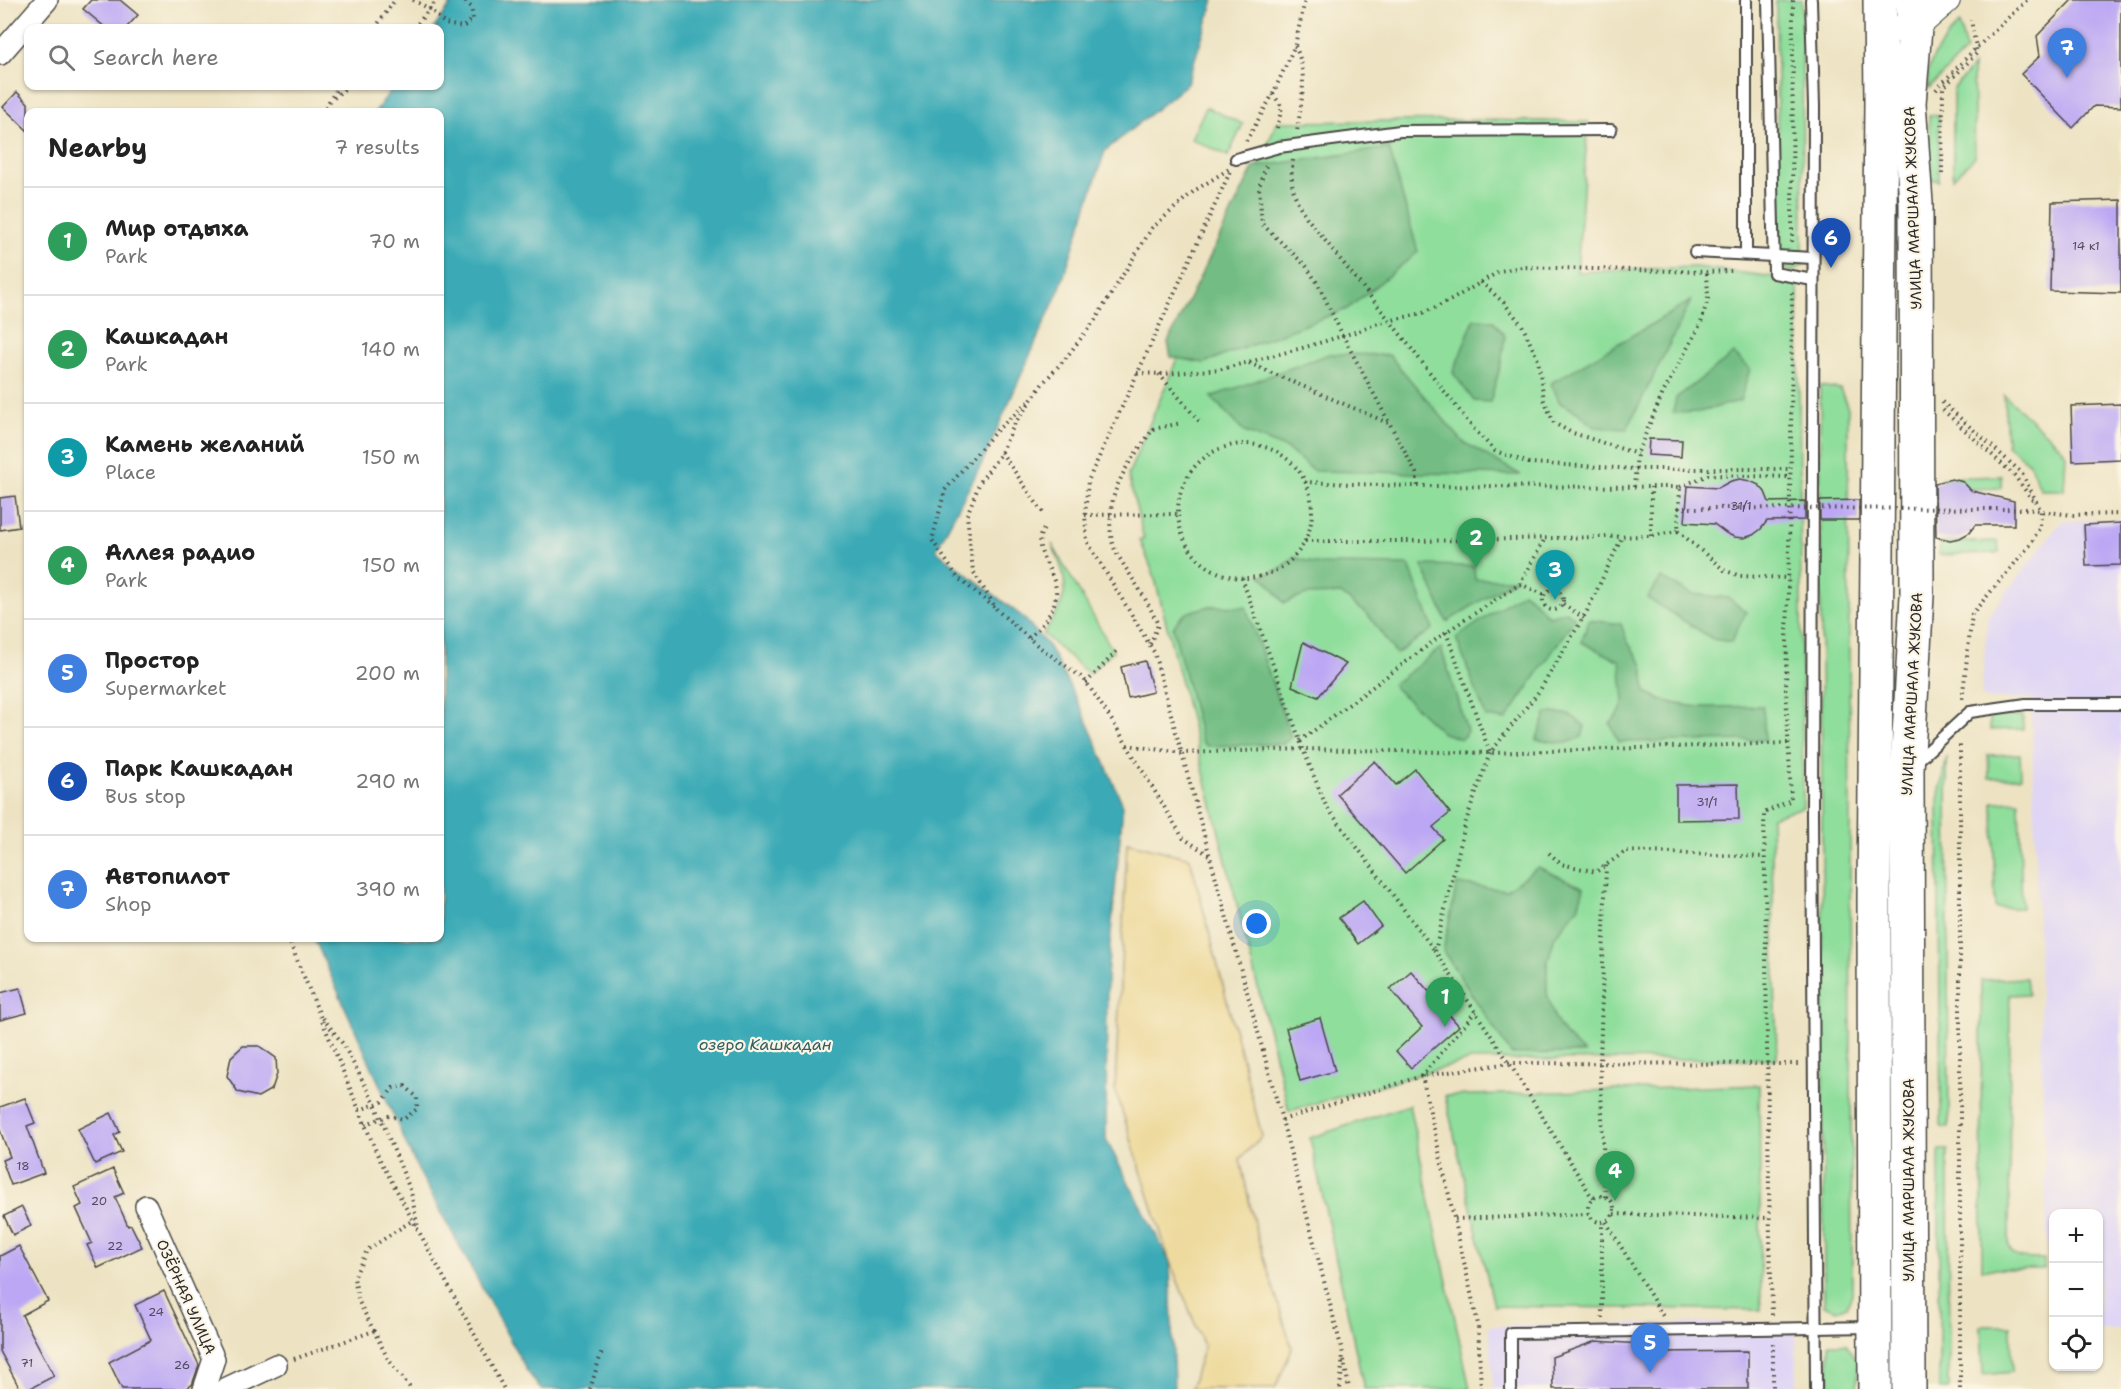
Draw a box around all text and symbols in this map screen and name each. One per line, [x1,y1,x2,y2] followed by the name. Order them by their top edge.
[24,24,444,90] search box
[2048,28,2086,78] pin: 7
[45,41,78,74] icon: search
[93,43,219,72] text: Search here
[1899,106,1927,310] street label: УЛИЦА МАРШАЛА ЖУКОВА
[48,130,147,165] text: Nearby
[334,134,420,160] text: 7 results
[105,214,249,243] text: Мир отдыха
[1812,218,1850,268] pin: 6
[63,228,72,254] text: 1
[368,228,420,254] text: 70 m
[2072,238,2100,254] house number: 14 к1
[105,243,148,269] text: Park
[105,322,229,351] text: Кашкадан
[61,336,75,362] text: 2
[361,336,420,362] text: 140 m
[105,351,148,377] text: Park
[105,430,305,459] text: Камень желаний
[61,444,75,470] text: 3
[362,444,420,470] text: 150 m
[105,459,156,485] text: Place
[1730,498,1752,514] house number: 31/1
[1456,518,1496,568] pin: 2
[105,538,255,567] text: Аллея радио
[1536,550,1574,600] pin: 3
[61,552,75,578] text: 4
[362,552,420,578] text: 150 m
[105,567,148,593] text: Park
[1897,592,1927,796] street label: УЛИЦА МАРШАЛА ЖУКОВА
[105,646,200,675] text: Простор
[61,660,74,686] text: 5
[355,660,420,686] text: 200 m
[105,675,227,701] text: Supermarket
[105,754,293,783] text: Парк Кашкадан
[61,768,75,794] text: 6
[355,768,420,794] text: 290 m
[105,783,186,809] text: Bus stop
[1696,794,1718,810] house number: 31/1
[105,862,230,891] text: Автопилот
[61,876,75,902] text: 7
[355,876,420,902] text: 390 m
[105,891,152,917] text: Shop
[1242,909,1271,938] your location
[1426,978,1464,1027] pin: 1
[699,1034,831,1055] water label: озеро Кашкадан
[1899,1078,1919,1282] street label: УЛИЦА МАРШАЛА ЖУКОВА
[1596,1152,1634,1201] pin: 4
[16,1158,30,1174] house number: 18
[91,1193,107,1209] house number: 20
[2049,1209,2103,1371] map controls
[2049,1209,2103,1263] button: +
[152,1236,220,1358] street label: ОЗЁРНАЯ УЛИЦА
[107,1238,123,1254] house number: 22
[2049,1263,2103,1317] button: −
[148,1304,164,1320] house number: 24
[2049,1317,2103,1371] button: locate
[1630,1324,1670,1373] pin: 5
[21,1355,33,1371] house number: 71
[174,1357,190,1373] house number: 26

